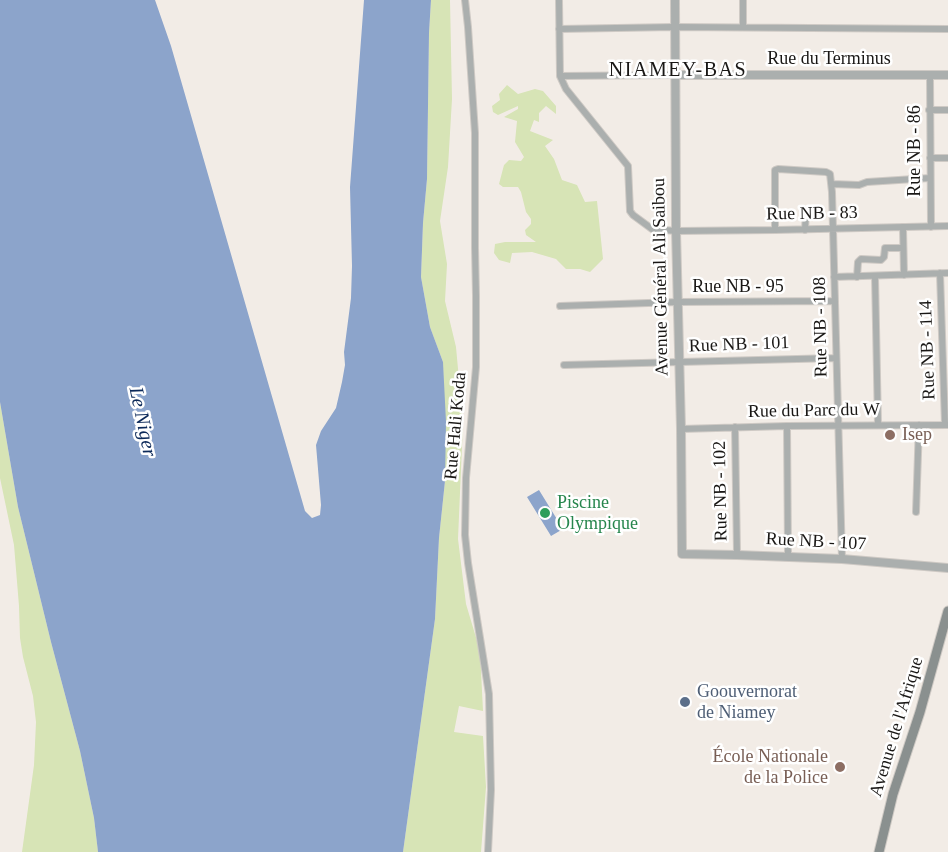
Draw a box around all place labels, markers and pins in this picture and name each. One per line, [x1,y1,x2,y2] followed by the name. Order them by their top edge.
[902,424,932,446] place label: Isep
[883,428,897,442] marker: Isep
[557,492,638,534] place label: Piscine Olympique
[538,506,552,520] marker: Piscine Olympique
[697,681,797,724] place label: Goouvernorat de Niamey
[678,695,692,709] marker: Goouvernorat de Niamey
[713,746,828,789] place label: École Nationale de la Police
[833,760,847,774] marker: École Nationale de la Police

